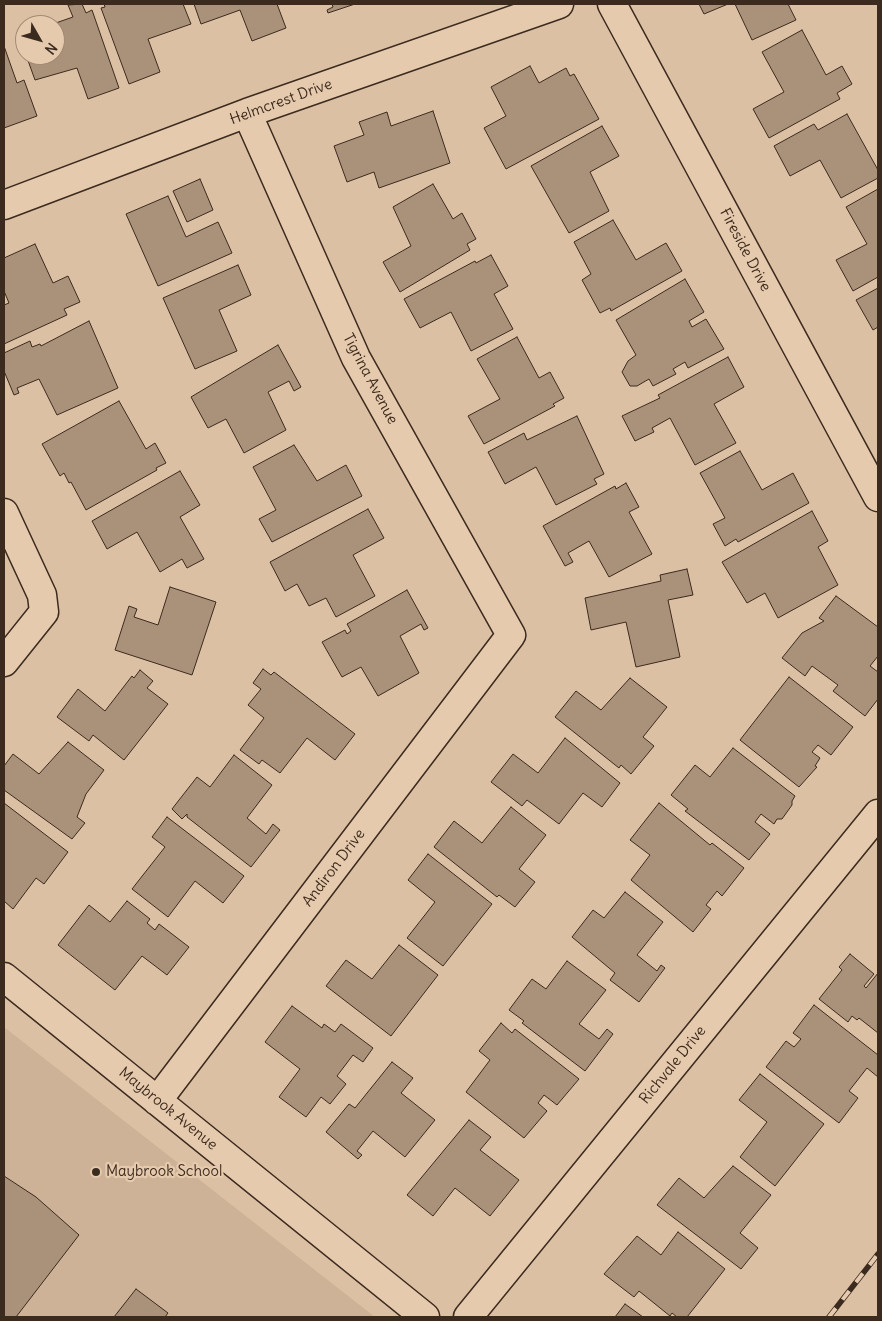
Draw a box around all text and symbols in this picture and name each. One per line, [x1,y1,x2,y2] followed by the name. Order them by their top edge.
[15,15,65,65] north arrow
[41,39,61,58] text: N
[227,75,335,129] street label: Helmcrest Drive
[716,205,774,295] street label: Fireside Drive
[339,331,401,427] street label: Tigrina Avenue
[299,826,369,910] street label: Andiron Drive
[636,1022,710,1108] street label: Richvale Drive
[115,1064,221,1154] street label: Maybrook Avenue
[106,1163,222,1181] place label: Maybrook School
[90,1166,102,1178] marker: Maybrook School

